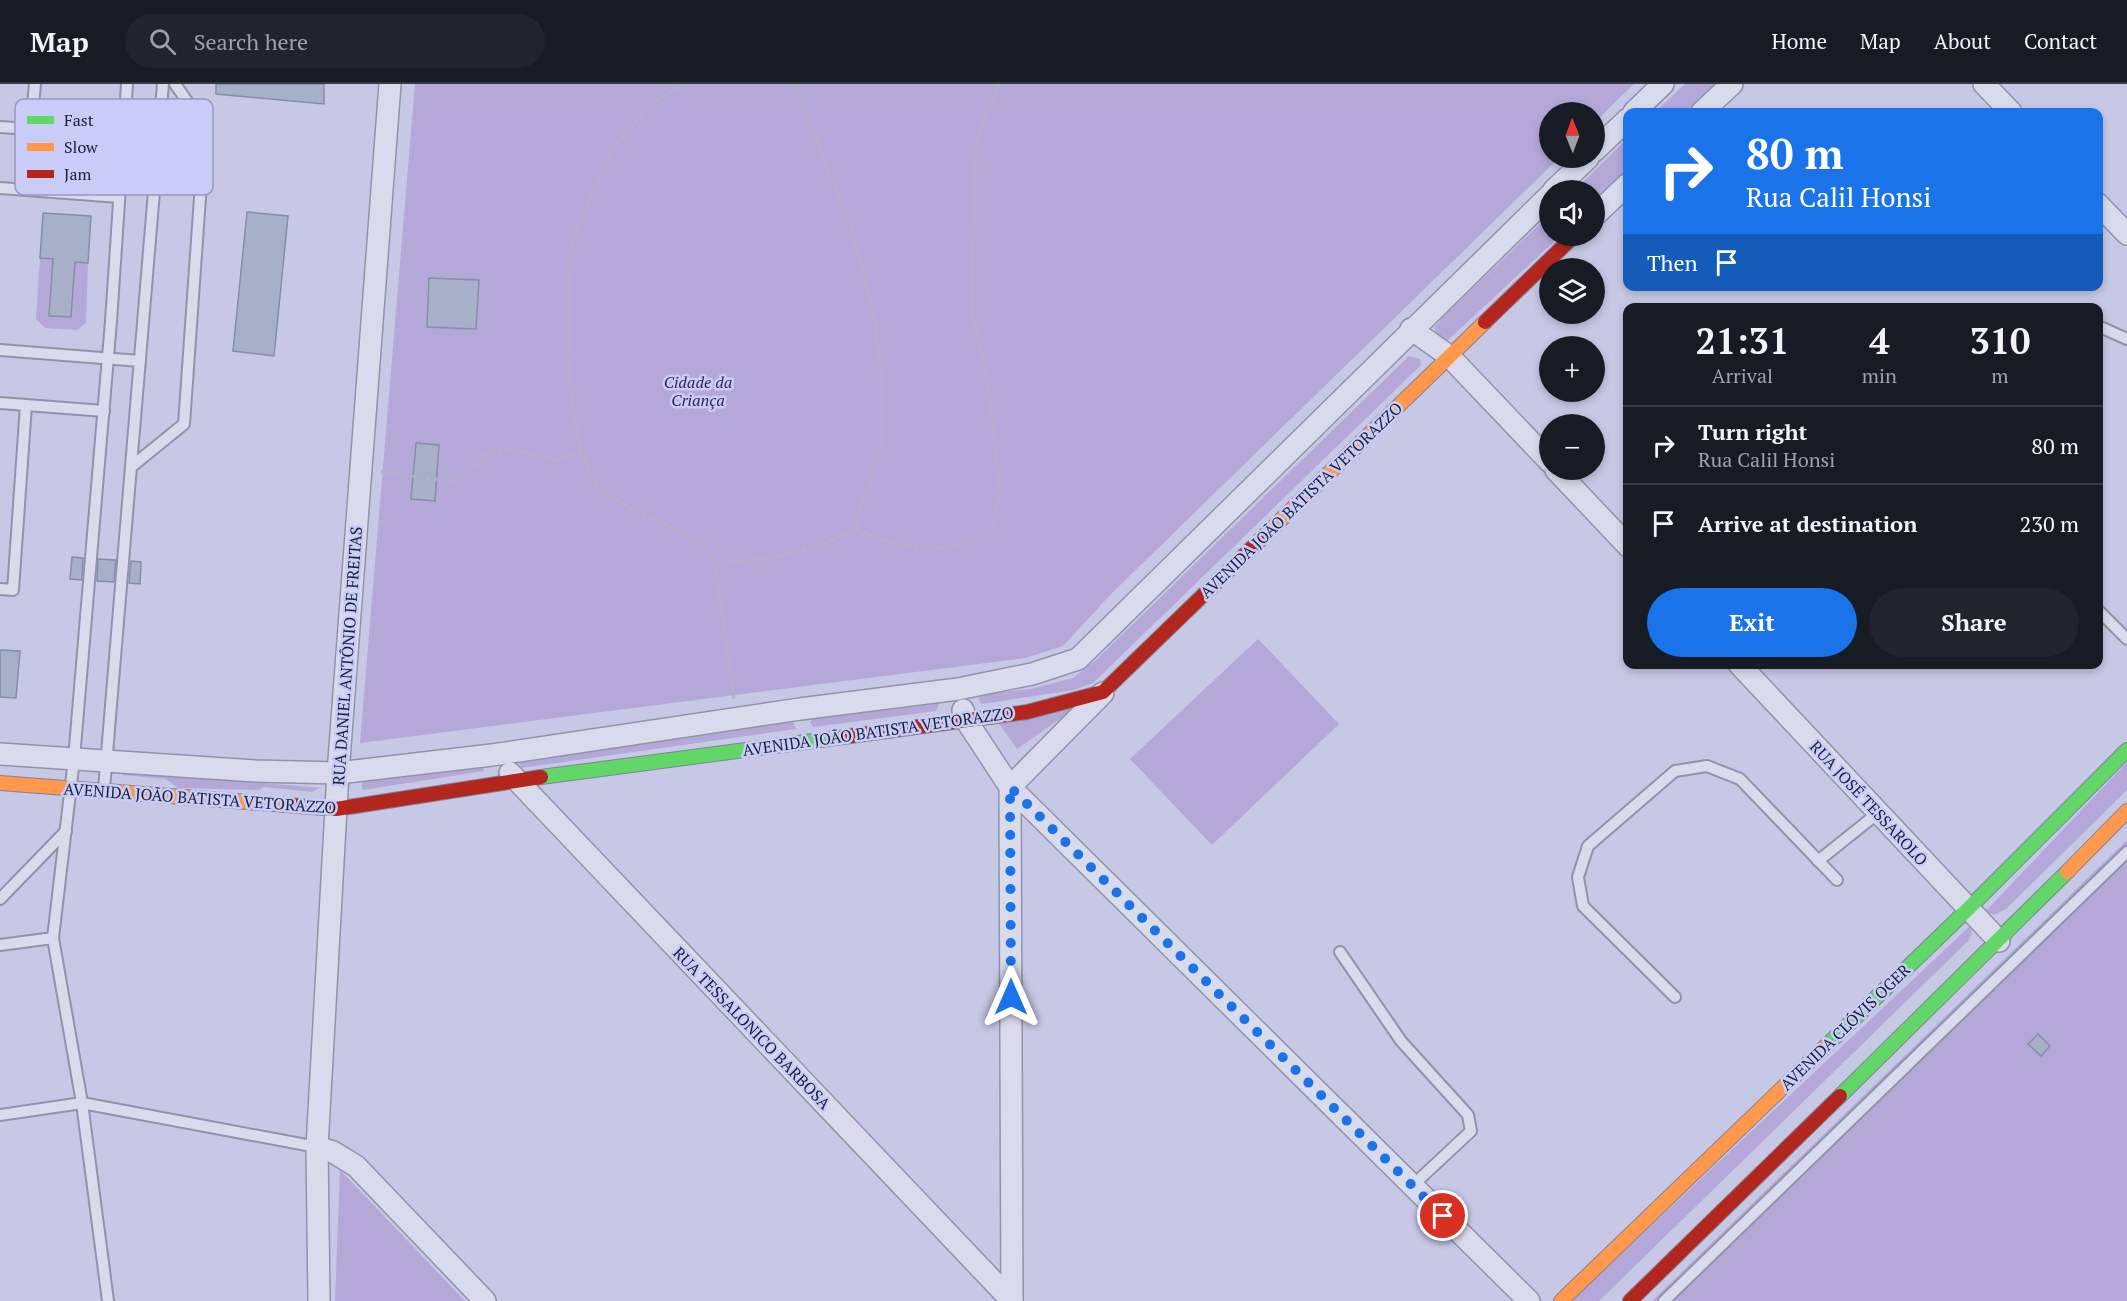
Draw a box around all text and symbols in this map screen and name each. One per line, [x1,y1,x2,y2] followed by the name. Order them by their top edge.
[125,14,545,68] search box
[30,23,89,60] text: Map
[146,25,179,58] icon: search
[194,27,308,56] text: Search here
[1771,27,1827,55] text: Home
[1860,27,1901,55] text: Map
[1934,27,1991,55] text: About
[2024,27,2097,55] text: Contact
[15,99,213,195] legend
[1539,102,1605,168] north arrow
[1539,102,1605,480] map controls
[64,109,94,131] text: Fast
[1746,125,1844,181] text: 80 m
[1647,132,1725,210] icon: right
[64,136,98,158] text: Slow
[64,163,92,185] text: Jam
[1746,179,1931,215] text: Rua Calil Honsi
[1539,180,1605,246] button: sound
[1710,246,1743,279] icon: arrive
[1647,248,1698,277] text: Then
[1539,258,1605,324] button: layers
[1696,317,1789,364] text: 21:31
[1869,317,1890,364] text: 4
[1969,317,2030,364] text: 310
[1539,336,1605,402] button: +
[1712,362,1773,389] text: Arrival
[1862,362,1897,389] text: min
[1991,362,2009,389] text: m
[664,371,732,411] park label: Cidade da Criança
[1195,397,1407,603] street label: AVENIDA JOÃO BATISTA VETORAZZO
[1539,414,1605,480] button: −
[1698,417,1807,446] text: Turn right
[1647,429,1680,462] icon: right
[2031,431,2079,460] text: 80 m
[1698,446,1835,473] text: Rua Calil Honsi
[1647,507,1680,540] icon: arrive
[1698,509,1917,538] text: Arrive at destination
[2019,509,2079,538] text: 230 m
[327,526,367,786] street label: RUA DANIEL ANTÔNIO DE FREITAS
[1647,588,1857,657] button: Exit
[1869,588,2079,657] button: Share
[741,701,1015,761] street label: AVENIDA JOÃO BATISTA VETORAZZO
[1805,736,1933,870] street label: RUA JOSÉ TESSAROLO
[63,777,337,819] street label: AVENIDA JOÃO BATISTA VETORAZZO
[668,942,836,1114] street label: RUA TESSALONICO BARBOSA
[1775,958,1915,1095] street label: AVENIDA CLÓVIS OGER
[979,965,1043,1029] position arrow
[1417,1190,1468,1241] pin
[1426,1199,1459,1232] icon: arrive

